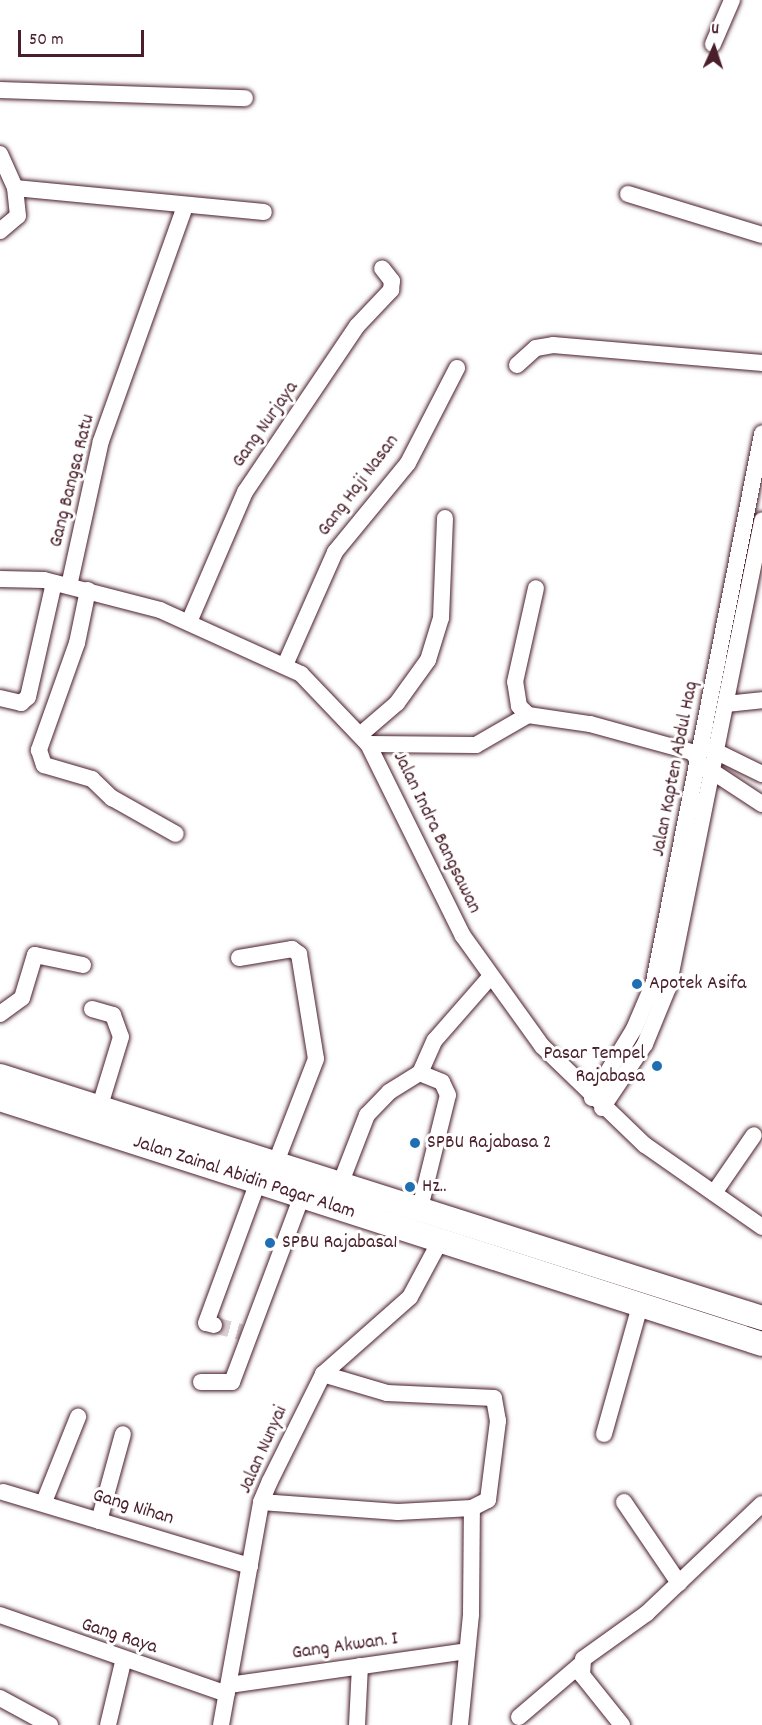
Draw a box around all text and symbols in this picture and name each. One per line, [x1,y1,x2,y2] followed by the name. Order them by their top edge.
[21,18,147,56] scale bar
[684,18,744,78] north arrow
[711,18,719,41] text: U
[29,28,64,53] text: 50 m
[227,377,305,473] street label: Gang Nurjaya
[45,412,101,550] street label: Gang Bangsa Ratu
[313,430,405,542] street label: Gang Haji Nasan
[647,679,705,859] street label: Jalan Kapten Abdul Haq
[386,748,486,918] street label: Jalan Indra Bangsawan
[649,972,746,996] place label: Apotek Asifa
[630,977,644,991] marker: Apotek Asifa
[543,1042,645,1089] place label: Pasar Tempel Rajabasa
[650,1059,664,1073] marker: Pasar Tempel Rajabasa
[130,1131,358,1225] street label: Jalan Zainal Abidin Pagar Alam
[427,1131,551,1155] place label: SPBU Rajabasa 2
[408,1136,422,1150] marker: SPBU Rajabasa 2
[422,1175,446,1199] place label: Hz..
[403,1180,417,1194] marker: Hz..
[282,1231,398,1255] place label: SPBU Rajabasa1
[263,1236,277,1250] marker: SPBU Rajabasa1
[234,1402,294,1498] street label: Jalan Nunyai
[90,1484,176,1532] street label: Gang Nihan
[78,1613,160,1661] street label: Gang Raya
[290,1628,400,1666] street label: Gang Akwan. I

